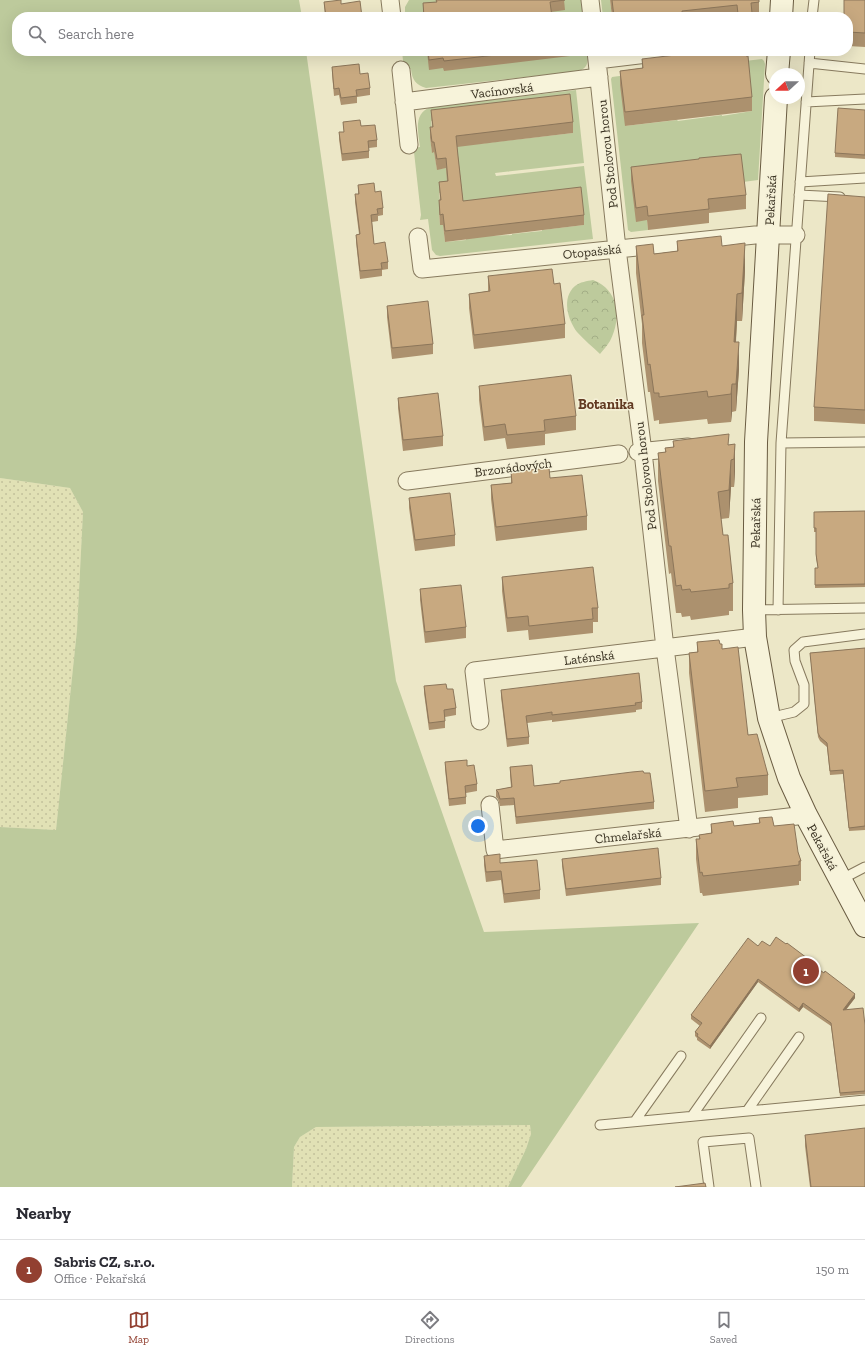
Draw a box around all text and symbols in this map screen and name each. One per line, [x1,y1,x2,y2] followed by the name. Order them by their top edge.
[12,12,853,56] search box
[26,23,48,45] icon: search
[58,25,134,43] text: Search here
[769,68,805,104] north arrow
[469,79,535,102] street label: Vacínovská
[594,98,621,209] street label: Pod Stolovou horou
[762,174,779,226] street label: Pekařská
[562,241,623,262] street label: Otopašská
[578,396,634,413] district label: Botanika
[631,420,660,531] street label: Pod Stolovou horou
[474,455,553,480] street label: Brzorádových
[748,497,763,548] street label: Pekařská
[563,647,616,668] street label: Laténská
[468,816,488,836] your location
[804,821,841,874] street label: Pekařská
[594,824,663,846] street label: Chmelařská
[793,956,819,986] pin: 1
[16,1203,71,1223] text: Nearby
[54,1253,155,1271] text: Sabris CZ, s.r.o.
[26,1262,32,1277] text: 1
[816,1262,849,1277] text: 150 m
[54,1271,146,1286] text: Office · Pekařská
[128,1309,150,1346] tab: Map
[405,1309,455,1346] tab: Directions
[710,1309,737,1346] tab: Saved

